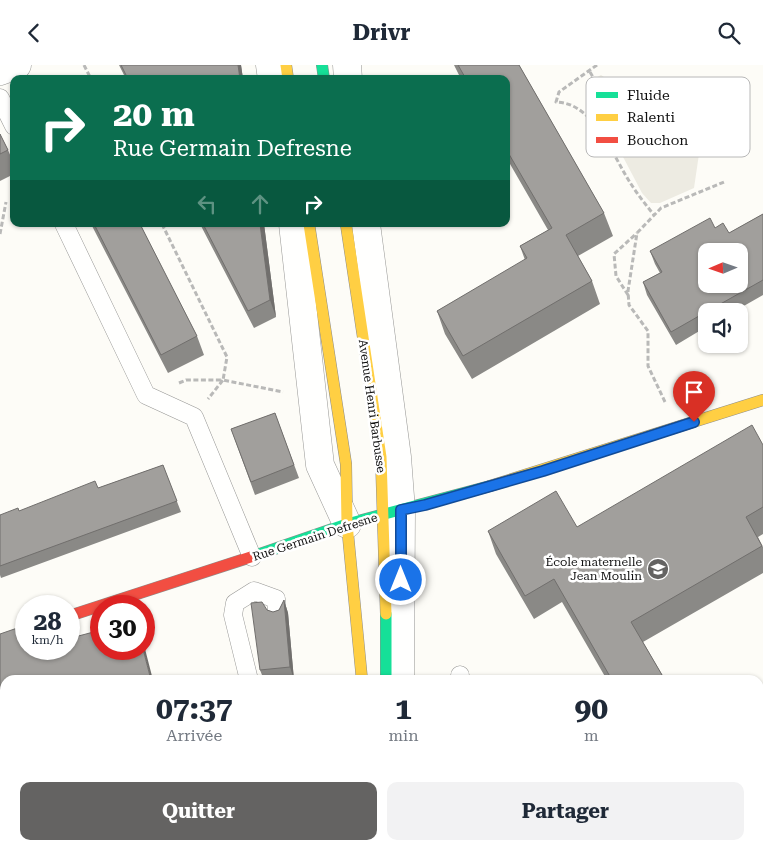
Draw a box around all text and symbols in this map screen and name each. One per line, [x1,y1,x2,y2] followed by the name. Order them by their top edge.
[20,19,48,47] icon: back
[715,19,743,47] icon: search
[352,20,411,45] text: Drivr
[586,77,750,157] legend
[627,87,670,103] text: Fluide
[113,94,195,135] text: 20 m
[30,95,95,160] icon: right
[627,109,675,125] text: Ralenti
[627,132,688,148] text: Bouchon
[113,136,352,161] text: Rue Germain Defresne
[193,190,221,218] icon: left
[246,190,274,218] icon: ahead
[299,190,327,218] icon: right
[698,243,748,293] north arrow
[698,243,748,353] map controls
[698,303,748,353] button: sound
[356,338,388,474] street label: Avenue Henri Barbusse
[673,371,715,422] pin
[680,378,708,406] icon: arrive
[251,510,380,564] street label: Rue Germain Defresne
[374,553,426,605] position arrow
[545,555,642,583] place label: École maternelle Jean Moulin
[646,557,670,581] school or university icon: École maternelle Jean Moulin
[90,595,155,660] speed limit sign: 30
[33,607,62,636] text: 28
[31,633,64,647] text: km/h
[156,691,233,726] text: 07:37
[395,691,412,726] text: 1
[574,691,608,726] text: 90
[166,726,222,745] text: Arrivée
[388,726,419,745] text: min
[584,726,599,745] text: m
[20,782,377,840] button: Quitter
[387,782,744,840] button: Partager

